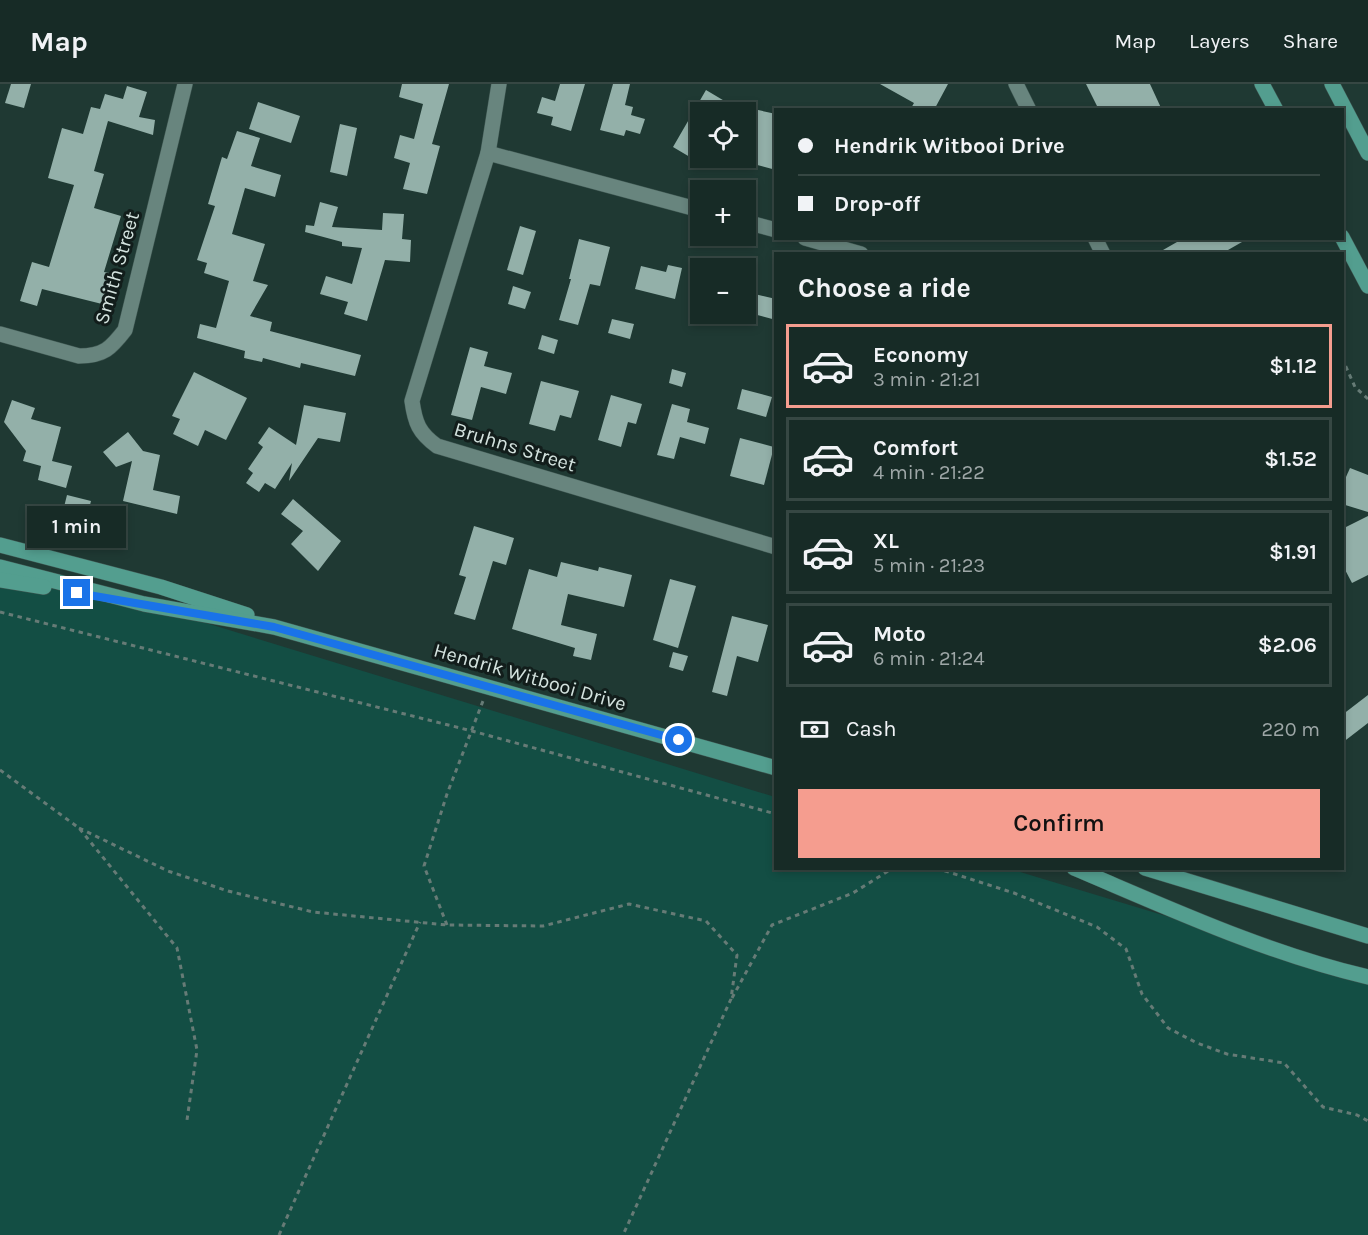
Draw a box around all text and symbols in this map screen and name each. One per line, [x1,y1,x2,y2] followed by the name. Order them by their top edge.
[30,25,88,58] text: Map
[1114,29,1156,53] text: Map
[1189,29,1250,53] text: Layers
[1283,29,1338,53] text: Share
[690,102,756,324] map controls
[690,102,756,168] button: locate
[834,133,1065,159] text: Hendrik Witbooi Drive
[690,180,756,246] button: +
[834,191,920,217] text: Drop-off
[90,209,144,327] street label: Smith Street
[690,258,756,324] button: −
[798,272,971,304] text: Choose a ride
[801,339,855,393] icon: car
[873,342,968,368] text: Economy
[1269,353,1317,379] text: $1.12
[873,368,980,391] text: 3 min · 21:21
[451,418,579,477] street label: Bruhns Street
[801,432,855,486] icon: car
[873,435,958,461] text: Comfort
[1264,446,1317,472] text: $1.52
[873,461,985,484] text: 4 min · 21:22
[28,506,127,548] callout: 1 min
[52,515,101,538] text: 1 min
[801,525,855,579] icon: car
[873,528,899,554] text: XL
[1269,539,1317,565] text: $1.91
[873,554,985,577] text: 5 min · 21:23
[63,579,90,606] route end
[801,618,855,672] icon: car
[873,621,926,647] text: Moto
[1258,632,1317,658] text: $2.06
[431,638,629,716] street label: Hendrik Witbooi Drive
[873,647,985,670] text: 6 min · 21:24
[798,713,831,746] icon: cash
[846,716,896,742] text: Cash
[1261,718,1320,741] text: 220 m
[665,726,692,753] route start
[798,789,1320,858] button: Confirm

